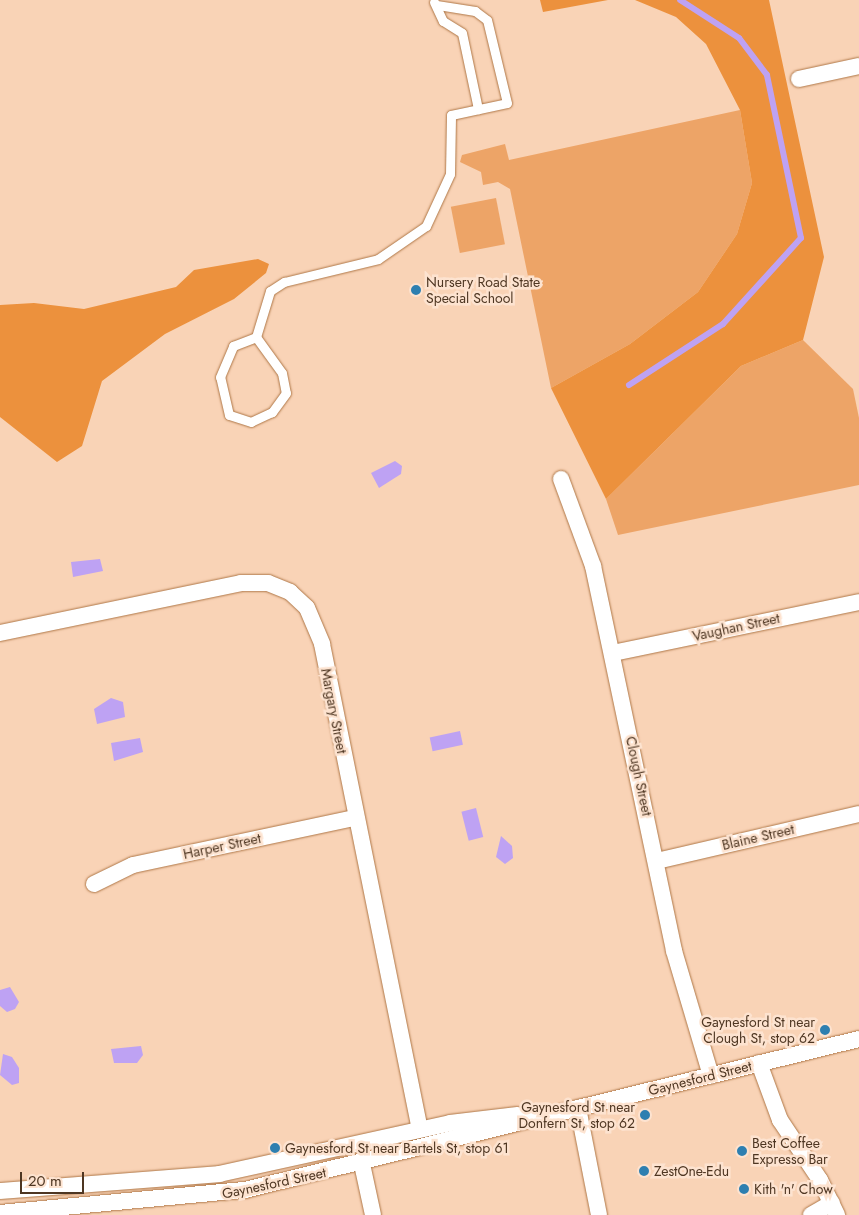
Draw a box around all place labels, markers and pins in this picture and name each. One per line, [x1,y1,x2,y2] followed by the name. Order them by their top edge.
[426,274,540,306] place label: Nursery Road State Special School
[410,284,422,296] marker: Nursery Road State Special School
[701,1014,815,1046] place label: Gaynesford St near Clough St, stop 62
[819,1024,831,1036] marker: Gaynesford St near Clough St, stop 62
[519,1099,635,1132] place label: Gaynesford St near Donfern St, stop 62
[639,1109,651,1121] marker: Gaynesford St near Donfern St, stop 62
[752,1135,828,1168] place label: Best Coffee Expresso Bar
[285,1140,509,1156] place label: Gaynesford St near Bartels St, stop 61
[269,1142,281,1154] marker: Gaynesford St near Bartels St, stop 61
[736,1145,748,1157] marker: Best Coffee Expresso Bar
[654,1163,729,1179] place label: ZestOne-Edu
[638,1165,650,1177] marker: ZestOne-Edu
[754,1181,833,1197] place label: Kith 'n' Chow
[738,1183,750,1195] marker: Kith 'n' Chow

